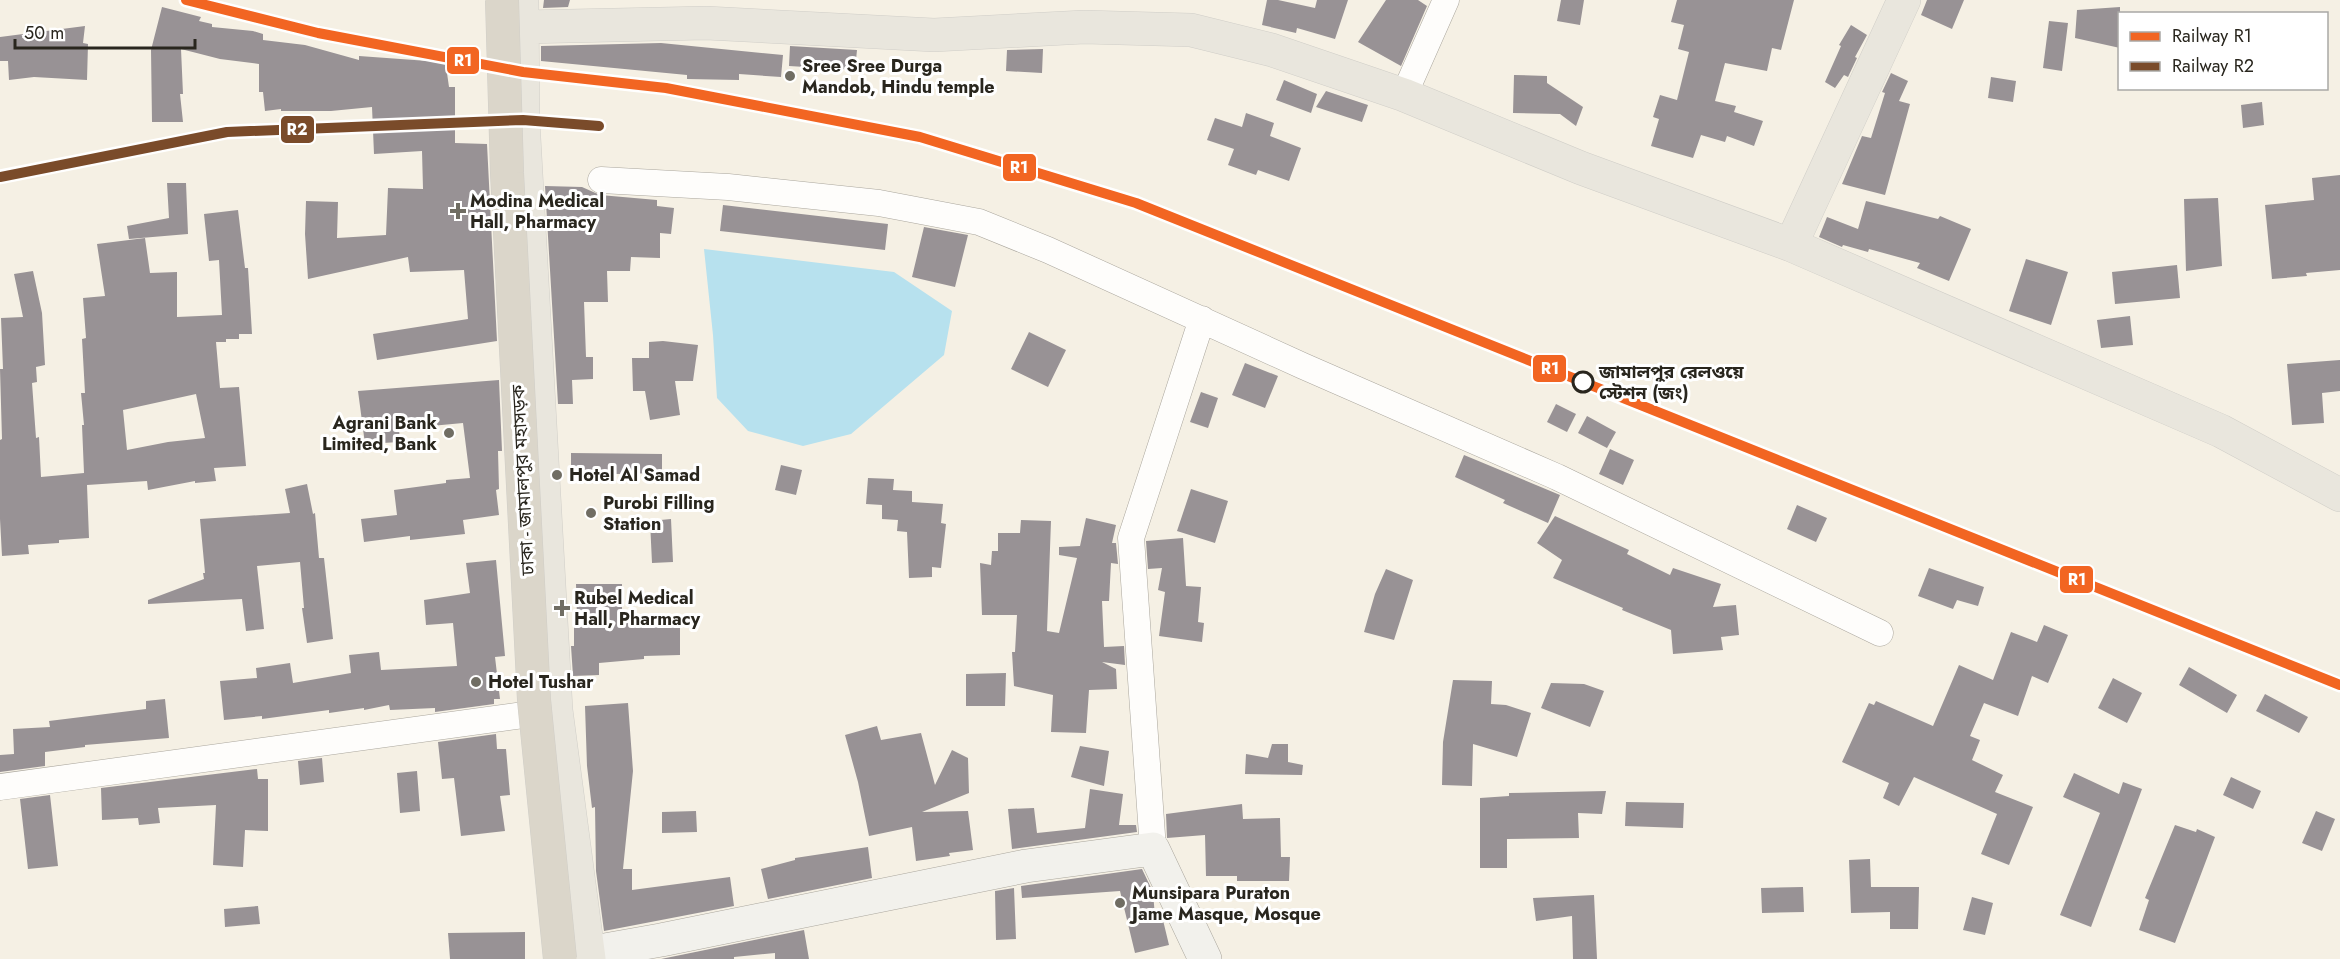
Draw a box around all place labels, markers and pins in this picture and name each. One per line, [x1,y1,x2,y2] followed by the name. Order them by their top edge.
[802,53,995,100] place label: Sree Sree Durga Mandob, Hindu temple
[783,69,797,83] marker: Sree Sree Durga Mandob, Hindu temple
[470,188,604,235] place label: Modina Medical Hall, Pharmacy
[451,204,465,218] marker: Modina Medical Hall, Pharmacy
[1598,359,1744,406] place label: জামালপুর রেলওয়ে স্টেশন (জং)
[1572,371,1594,393] marker: জামালপুর রেলওয়ে স্টেশন (জং)
[322,410,438,457] place label: Agrani Bank Limited, Bank
[442,426,456,440] marker: Agrani Bank Limited, Bank
[569,462,700,488] place label: Hotel Al Samad
[550,468,564,482] marker: Hotel Al Samad
[603,490,714,537] place label: Purobi Filling Station
[584,506,598,520] marker: Purobi Filling Station
[574,585,701,632] place label: Rubel Medical Hall, Pharmacy
[555,601,569,615] marker: Rubel Medical Hall, Pharmacy
[488,669,594,695] place label: Hotel Tushar
[469,675,483,689] marker: Hotel Tushar
[1129,880,1321,927] place label: Munsipara Puraton Jame Masque, Mosque
[1113,896,1127,910] marker: Munsipara Puraton Jame Masque, Mosque

